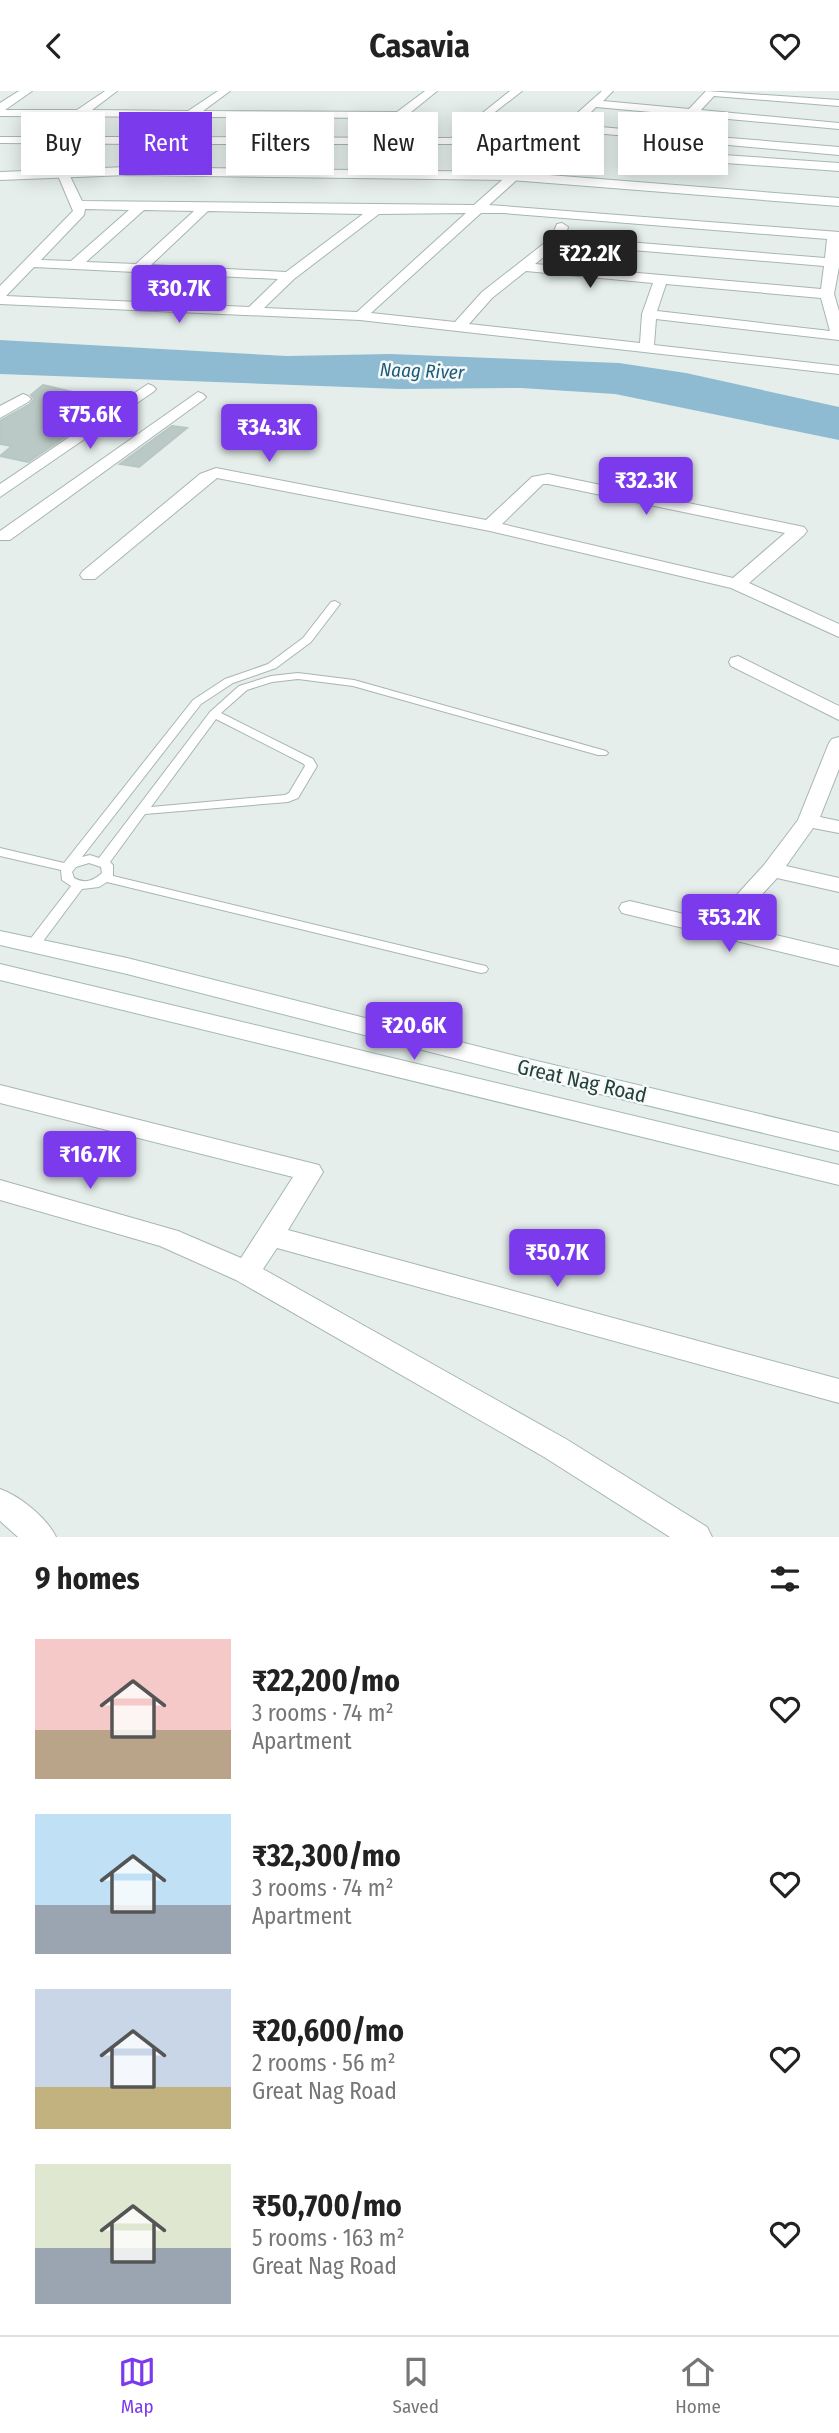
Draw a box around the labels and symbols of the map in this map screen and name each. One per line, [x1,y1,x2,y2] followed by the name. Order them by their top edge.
[533,231,647,290] pin: ₹22.2K
[122,265,236,325] pin: ₹30.7K
[379,358,466,384] water label: Naag River
[33,391,147,451] pin: ₹75.6K
[212,405,326,464] pin: ₹34.3K
[589,457,703,517] pin: ₹32.3K
[672,895,786,954] pin: ₹53.2K
[357,1003,471,1062] pin: ₹20.6K
[515,1053,649,1109] street label: Great Nag Road
[33,1131,147,1191] pin: ₹16.7K
[500,1229,614,1289] pin: ₹50.7K

